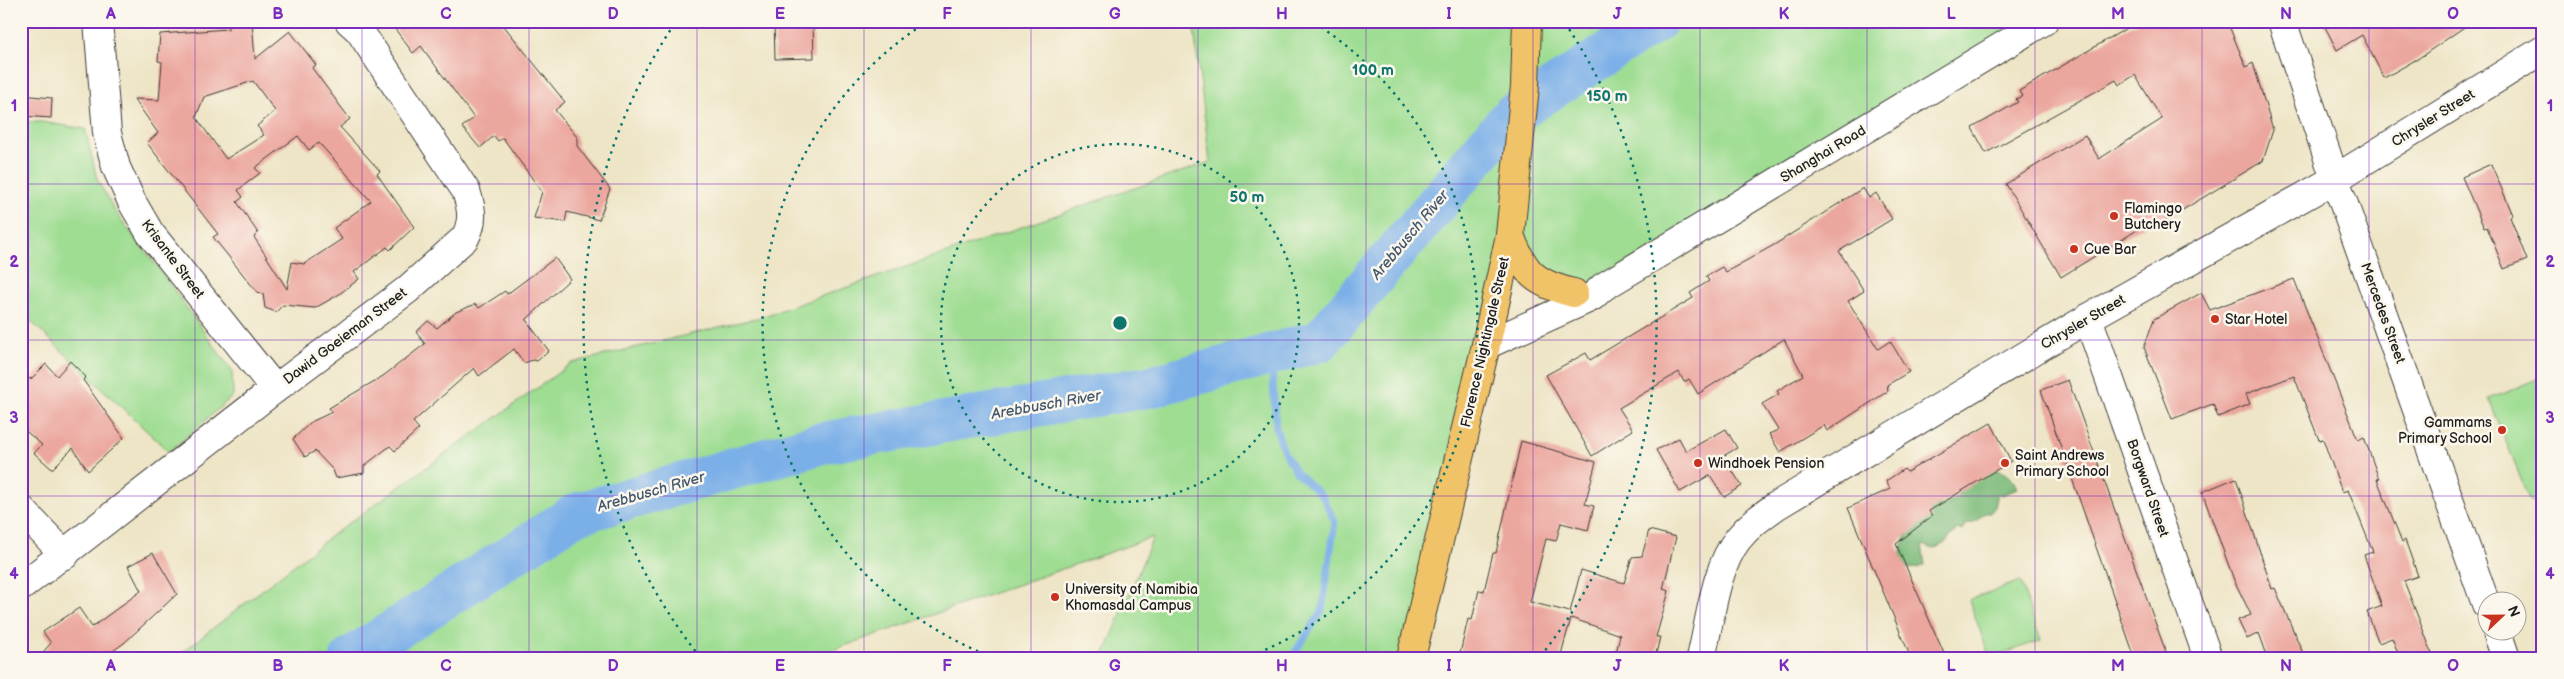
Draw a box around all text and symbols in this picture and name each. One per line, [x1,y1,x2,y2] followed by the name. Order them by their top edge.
[105,5,116,24] text: A
[272,5,284,24] text: B
[440,5,452,24] text: C
[607,5,619,24] text: D
[775,5,785,24] text: E
[942,5,952,24] text: F
[1109,5,1121,24] text: G
[1276,5,1288,24] text: H
[1446,5,1452,24] text: I
[1613,5,1622,24] text: J
[1779,5,1790,24] text: K
[1946,5,1956,24] text: L
[2111,5,2125,24] text: M
[2280,5,2292,24] text: N
[2447,5,2459,24] text: O
[1352,61,1394,80] text: 100 m
[2388,85,2478,150] street label: Chrysler Street
[1586,87,1628,106] text: 150 m
[11,97,17,116] text: 1
[2547,97,2553,116] text: 1
[1777,122,1869,186] street label: Shanghai Road
[1366,185,1454,284] water label: Arebbusch River
[1230,188,1265,207] text: 50 m
[2124,200,2182,233] place label: Flamingo Butchery
[2108,210,2120,222] marker: Flamingo Butchery
[138,216,209,302] street label: Krisante Street
[2084,241,2137,258] place label: Cue Bar
[2068,243,2080,255] marker: Cue Bar
[9,253,19,272] text: 2
[2545,253,2555,272] text: 2
[1457,255,1513,429] street label: Florence Nightingale Street
[2357,260,2409,366] street label: Mercedes Street
[280,284,411,388] street label: Dawid Goeieman Street
[2038,291,2129,353] street label: Chrysler Street
[2225,311,2287,328] place label: Star Hotel
[2209,313,2221,325] marker: Star Hotel
[1111,314,1129,332] centre of rings
[989,386,1104,424] water label: Arebbusch River
[9,409,19,428] text: 3
[2545,409,2555,428] text: 3
[2398,414,2492,447] place label: Gammams Primary School
[2496,424,2508,436] marker: Gammams Primary School
[2123,437,2173,540] street label: Borgward Street
[2015,447,2109,480] place label: Saint Andrews Primary School
[1708,455,1825,472] place label: Windhoek Pension
[1692,457,1704,469] marker: Windhoek Pension
[1999,457,2011,469] marker: Saint Andrews Primary School
[594,467,708,517] water label: Arebbusch River
[9,565,19,584] text: 4
[2545,565,2555,584] text: 4
[1065,581,1198,614] place label: University of Namibia Khomasdal Campus
[1049,591,1061,603] marker: University of Namibia Khomasdal Campus
[2476,592,2526,642] north arrow
[2504,603,2523,619] text: N
[105,657,116,676] text: A
[272,657,284,676] text: B
[440,657,452,676] text: C
[607,657,619,676] text: D
[775,657,785,676] text: E
[942,657,952,676] text: F
[1109,657,1121,676] text: G
[1276,657,1288,676] text: H
[1446,657,1452,676] text: I
[1613,657,1622,676] text: J
[1779,657,1790,676] text: K
[1946,657,1956,676] text: L
[2111,657,2125,676] text: M
[2280,657,2292,676] text: N
[2447,657,2459,676] text: O

